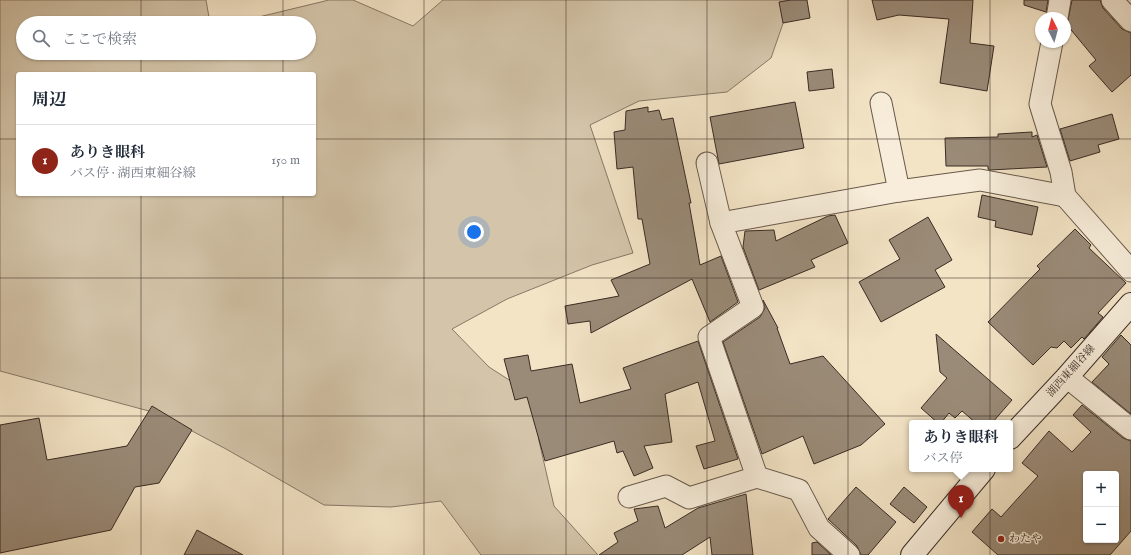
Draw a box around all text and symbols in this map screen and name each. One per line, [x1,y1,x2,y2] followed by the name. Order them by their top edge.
[1035,12,1071,48] north arrow
[16,16,316,60] search box
[30,27,52,49] icon: search
[62,30,137,49] text: ここで検索
[32,90,66,111] text: 周辺
[70,143,145,162] text: ありき眼科
[43,152,47,169] text: 1
[271,152,300,169] text: 150 m
[70,165,196,182] text: バス停 · 湖西東細谷線
[464,222,484,242] your location
[1044,342,1098,400] street label: 湖西東細谷線
[909,420,1013,472] popup
[923,428,999,447] text: ありき眼科
[923,450,963,467] text: バス停
[1083,471,1119,543] map controls
[1083,471,1119,507] button: +
[948,485,974,518] pin: 1
[1083,507,1119,543] button: −
[1009,532,1042,546] place label: わたや
[996,534,1006,544] marker: わたや

